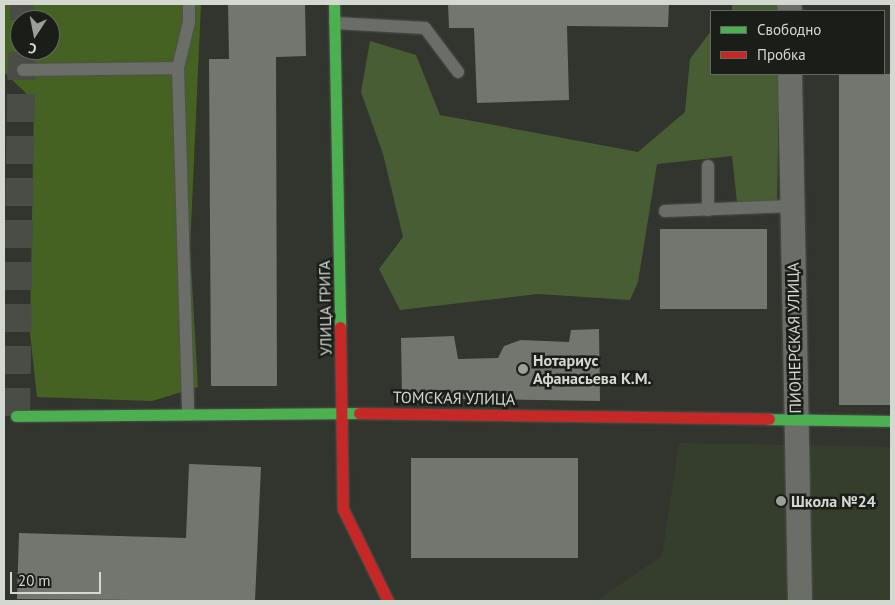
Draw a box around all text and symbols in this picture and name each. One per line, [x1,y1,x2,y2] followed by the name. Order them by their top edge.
[10,10,60,60] north arrow
[710,10,885,75] legend
[757,20,821,39] text: Свободно
[27,39,38,58] text: С
[757,45,806,64] text: Пробка
[315,260,335,356] street label: УЛИЦА ГРИГА
[783,262,805,414] street label: ПИОНЕРСКАЯ УЛИЦА
[533,350,652,388] place label: Нотариус Афанасьева К.М.
[517,363,529,375] marker: Нотариус Афанасьева К.М.
[392,387,516,409] street label: ТОМСКАЯ УЛИЦА
[791,491,876,511] place label: Школа №24
[775,495,787,507] marker: Школа №24
[12,562,104,594] scale bar
[18,571,51,590] text: 20 m

